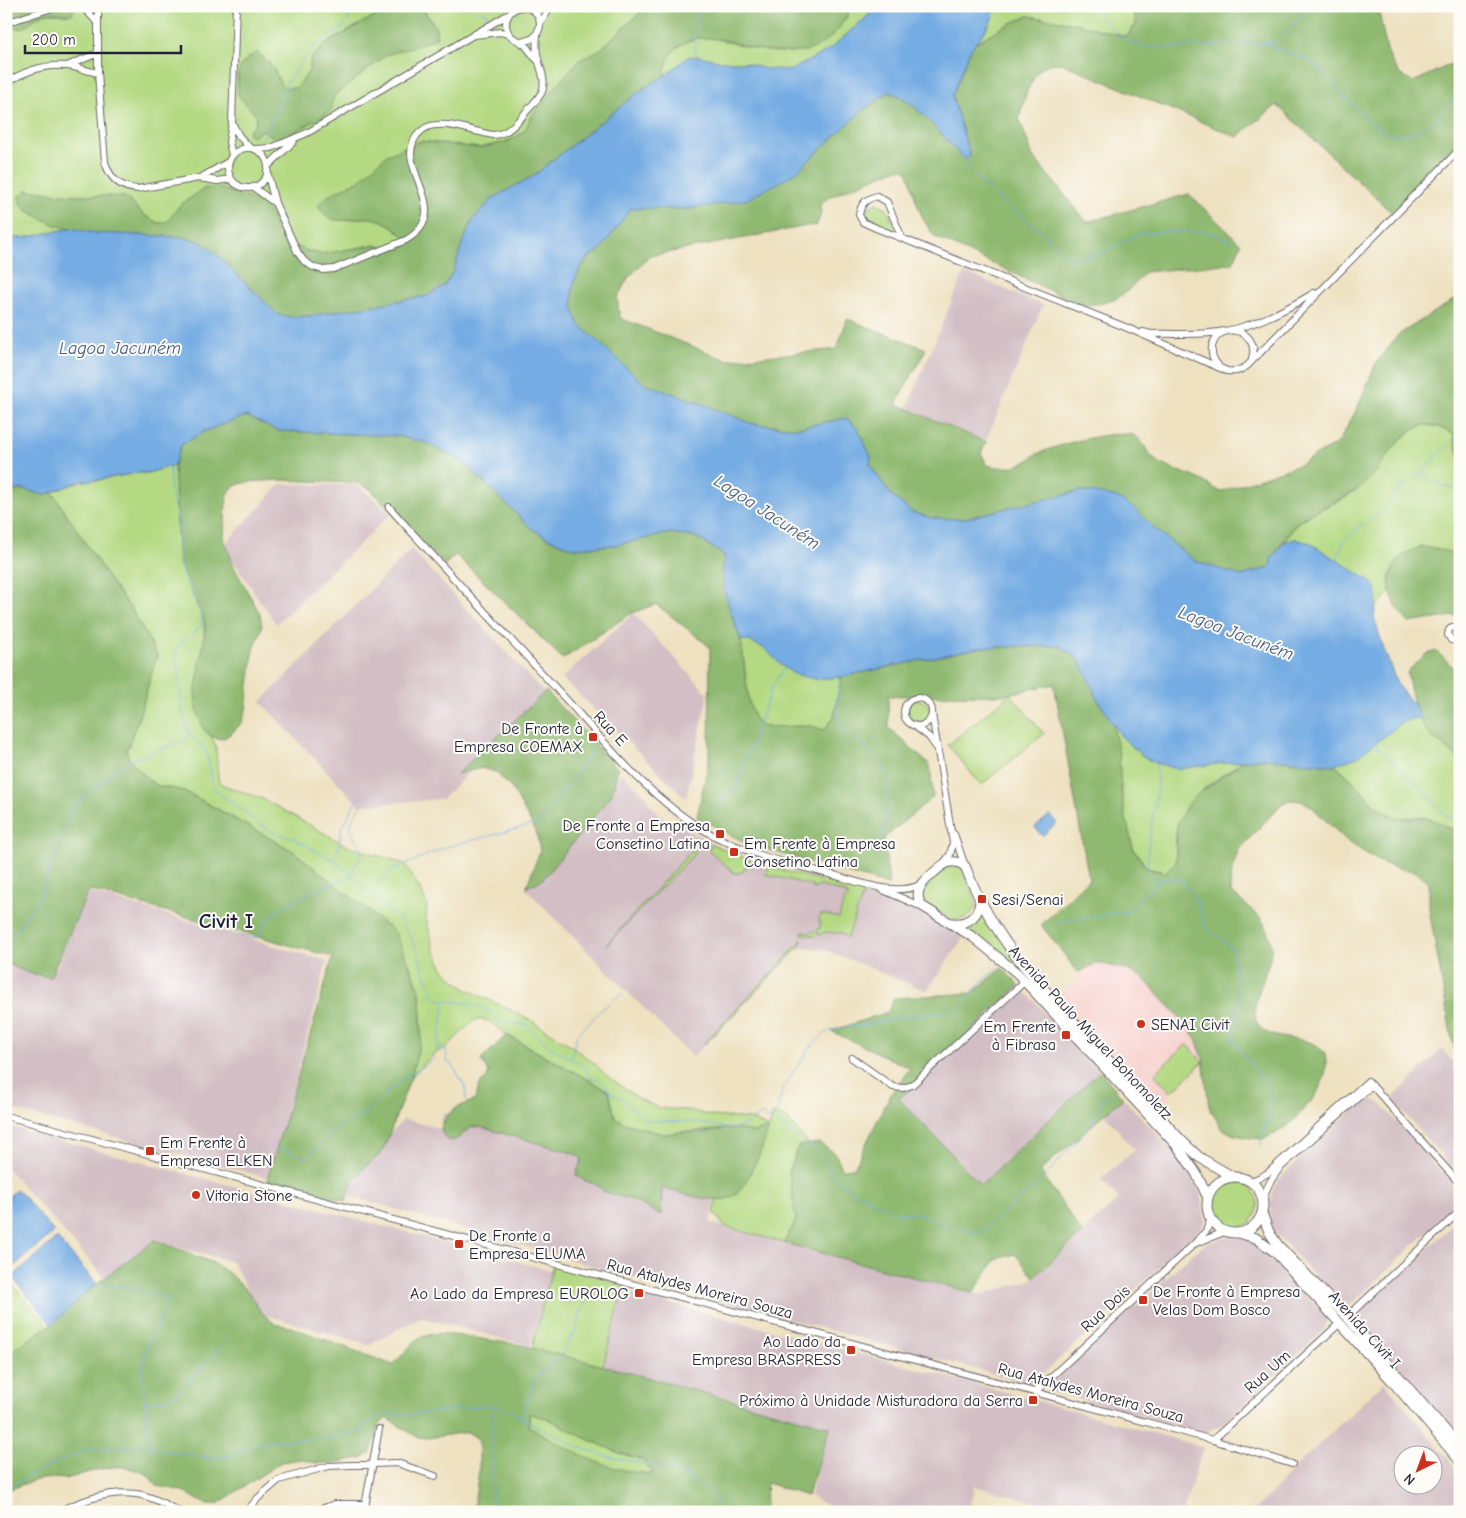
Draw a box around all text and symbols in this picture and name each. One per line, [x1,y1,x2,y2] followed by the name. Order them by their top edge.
[25,22,181,54] scale bar
[32,31,76,49] text: 200 m
[59,338,181,359] water label: Lagoa Jacuném
[710,470,824,554] water label: Lagoa Jacuném
[1175,602,1297,665] water label: Lagoa Jacuném
[590,708,631,750] street label: Rua E
[454,720,583,756] place label: De Fronte à Empresa COEMAX
[587,731,599,743] marker: De Fronte à Empresa COEMAX
[563,817,710,853] place label: De Fronte a Empresa Consetino Latina
[714,828,726,840] marker: De Fronte a Empresa Consetino Latina
[744,835,896,871] place label: Em Frente à Empresa Consetino Latina
[728,846,740,858] marker: Em Frente à Empresa Consetino Latina
[992,891,1064,909] place label: Sesi/Senai
[976,893,988,905] marker: Sesi/Senai
[199,909,253,933] district label: Civit I
[1005,942,1176,1123] street label: Avenida Paulo Miguel Bohomoletz
[1151,1016,1230,1034] place label: SENAI Civit
[984,1018,1056,1054] place label: Em Frente à Fibrasa
[1135,1018,1147,1030] marker: SENAI Civit
[1060,1029,1072,1041] marker: Em Frente à Fibrasa
[160,1134,272,1170] place label: Em Frente à Empresa ELKEN
[144,1145,156,1157] marker: Em Frente à Empresa ELKEN
[206,1187,293,1205] place label: Vitoria Stone
[190,1189,202,1201] marker: Vitoria Stone
[469,1227,586,1263] place label: De Fronte a Empresa ELUMA
[453,1238,465,1250] marker: De Fronte a Empresa ELUMA
[605,1256,795,1322] street label: Rua Atalydes Moreira Souza
[1078,1281,1134,1336] street label: Rua Dois
[1153,1283,1300,1319] place label: De Fronte à Empresa Velas Dom Bosco
[410,1285,629,1303] place label: Ao Lado da Empresa EUROLOG
[633,1287,645,1299] marker: Ao Lado da Empresa EUROLOG
[1325,1287,1404,1372] street label: Avenida Civit I
[1137,1294,1149,1306] marker: De Fronte à Empresa Velas Dom Bosco
[692,1333,841,1369] place label: Ao Lado da Empresa BRASPRESS
[845,1344,857,1356] marker: Ao Lado da Empresa BRASPRESS
[1241,1346,1294,1397] street label: Rua Um
[996,1360,1186,1426] street label: Rua Atalydes Moreira Souza
[739,1392,1023,1410] place label: Próximo à Unidade Misturadora da Serra
[1027,1394,1039,1406] marker: Próximo à Unidade Misturadora da Serra
[1394,1446,1444,1496] north arrow
[1401,1470,1419,1489] text: N

